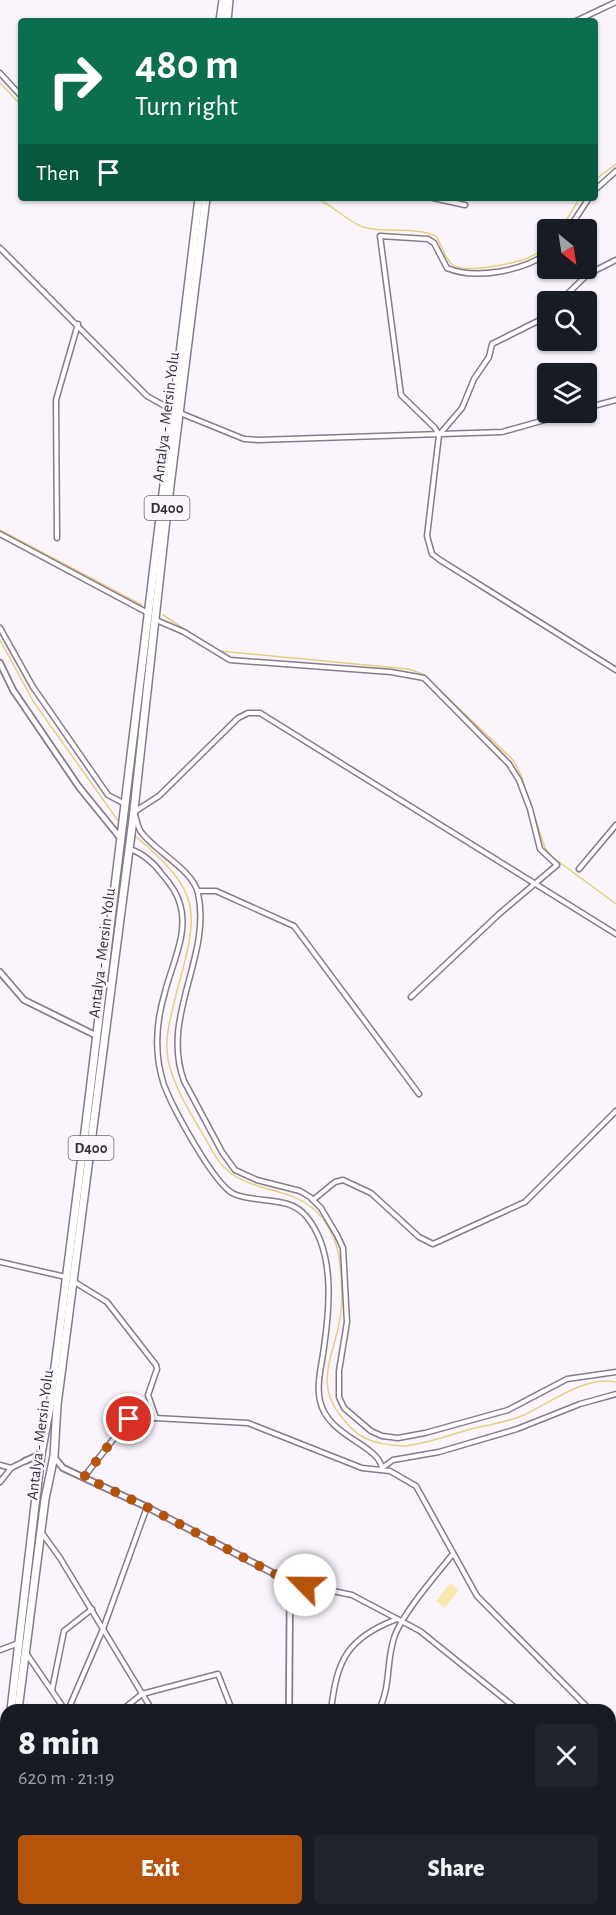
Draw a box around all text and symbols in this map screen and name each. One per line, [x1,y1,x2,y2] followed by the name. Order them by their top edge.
[36,42,114,120] icon: right
[135,44,239,86] text: 480 m
[135,93,238,120] text: Turn right
[92,156,125,189] icon: arrive
[36,162,80,184] text: Then
[537,219,597,279] north arrow
[537,219,597,423] map controls
[537,291,597,351] button: search
[150,351,183,483] street label: Antalya - Mersin Yolu
[537,363,597,423] button: layers
[144,496,190,520] road number: D400
[86,887,119,1019] street label: Antalya - Mersin Yolu
[68,1136,113,1160] road number: D400
[24,1369,57,1501] street label: Antalya - Mersin Yolu
[103,1393,154,1444] pin
[112,1402,145,1435] icon: arrive
[273,1553,337,1617] position arrow
[535,1724,598,1787] button: close
[18,1725,99,1761] text: 8 min
[18,1768,114,1788] text: 620 m · 21:19
[18,1835,302,1904] button: Exit
[314,1835,598,1904] button: Share

